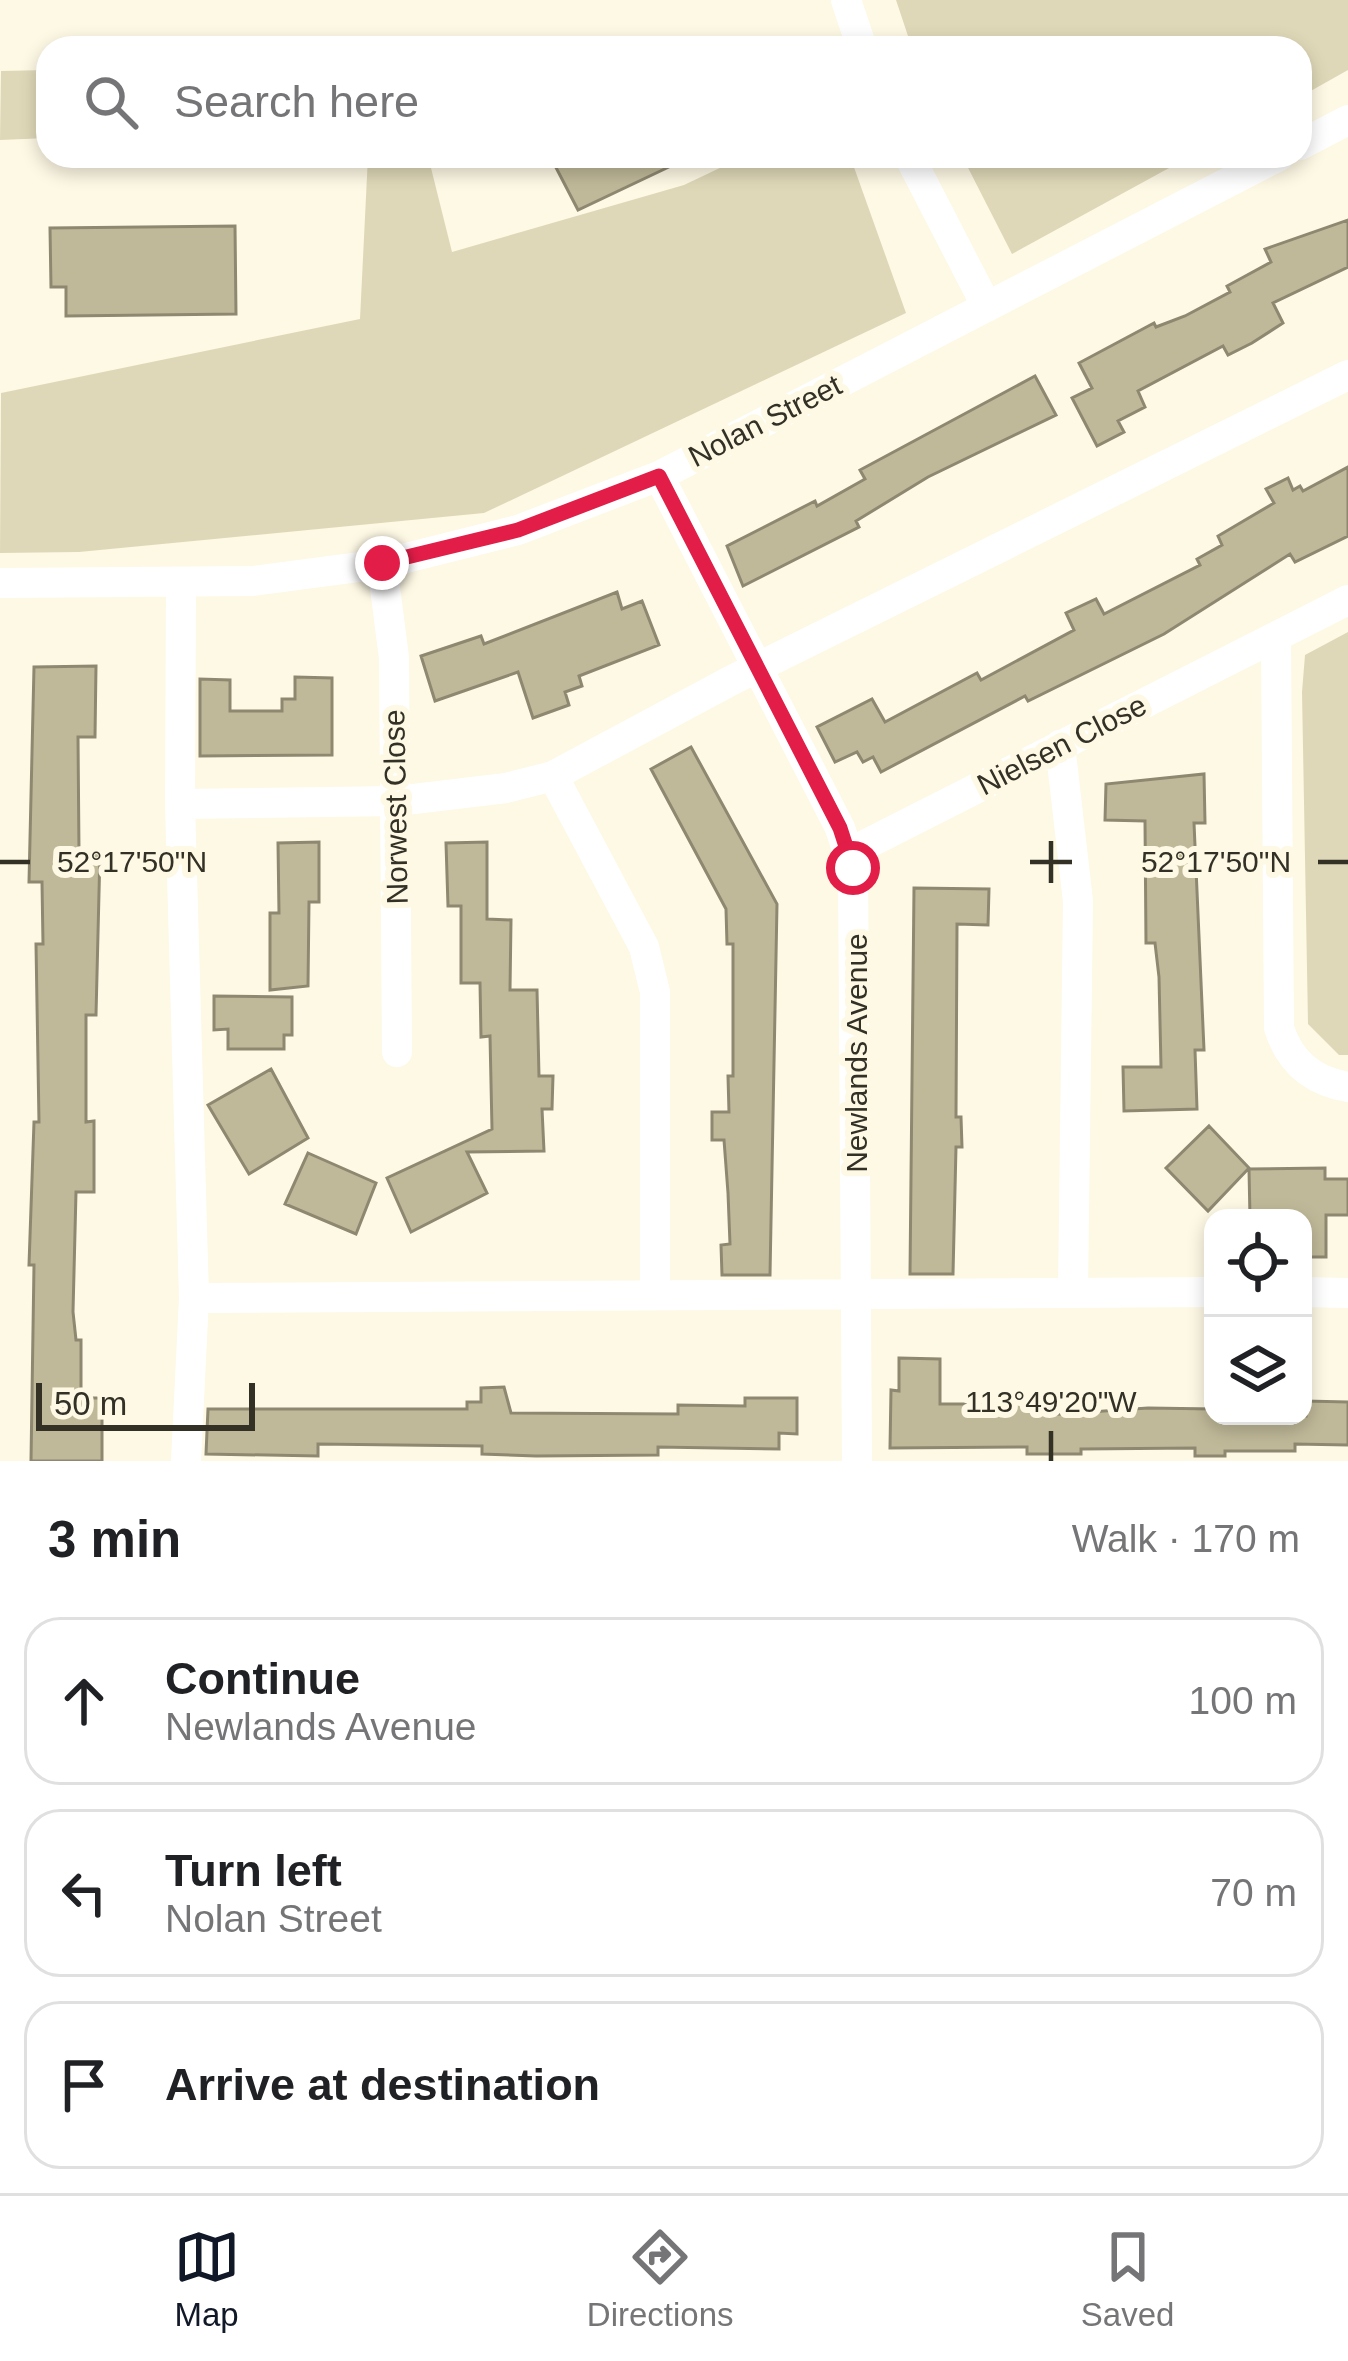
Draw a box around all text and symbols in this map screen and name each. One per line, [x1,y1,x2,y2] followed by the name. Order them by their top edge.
[36,36,1312,168] search box
[78,69,144,135] icon: search
[174,76,419,127] text: Search here
[683,368,847,473] street label: Nolan Street
[355,536,409,590] route end
[972,688,1152,801] street label: Nielsen Close
[377,709,414,905] street label: Norwest Close
[826,841,880,895] route start
[57,845,207,878] text: 52°17'50"N
[1141,845,1291,878] text: 52°17'50"N
[840,933,873,1173] street label: Newlands Avenue
[1204,1209,1312,1425] map controls
[1204,1209,1312,1317] button: locate
[1204,1317,1312,1425] button: layers
[36,1377,255,1430] scale bar
[54,1385,127,1422] text: 50 m
[965,1385,1137,1418] text: 113°49'20"W
[48,1511,181,1568] text: 3 min
[1072,1517,1300,1560] text: Walk · 170 m
[165,1653,360,1704] text: Continue
[51,1668,117,1734] icon: ahead
[1189,1679,1297,1722] text: 100 m
[165,1705,477,1748] text: Newlands Avenue
[165,1845,342,1896] text: Turn left
[51,1860,117,1926] icon: left
[1210,1871,1297,1914] text: 70 m
[165,1897,382,1940] text: Nolan Street
[51,2052,117,2118] icon: arrive
[165,2059,600,2110] text: Arrive at destination
[174,2224,240,2334] tab: Map
[587,2224,734,2334] tab: Directions
[1081,2224,1174,2334] tab: Saved

